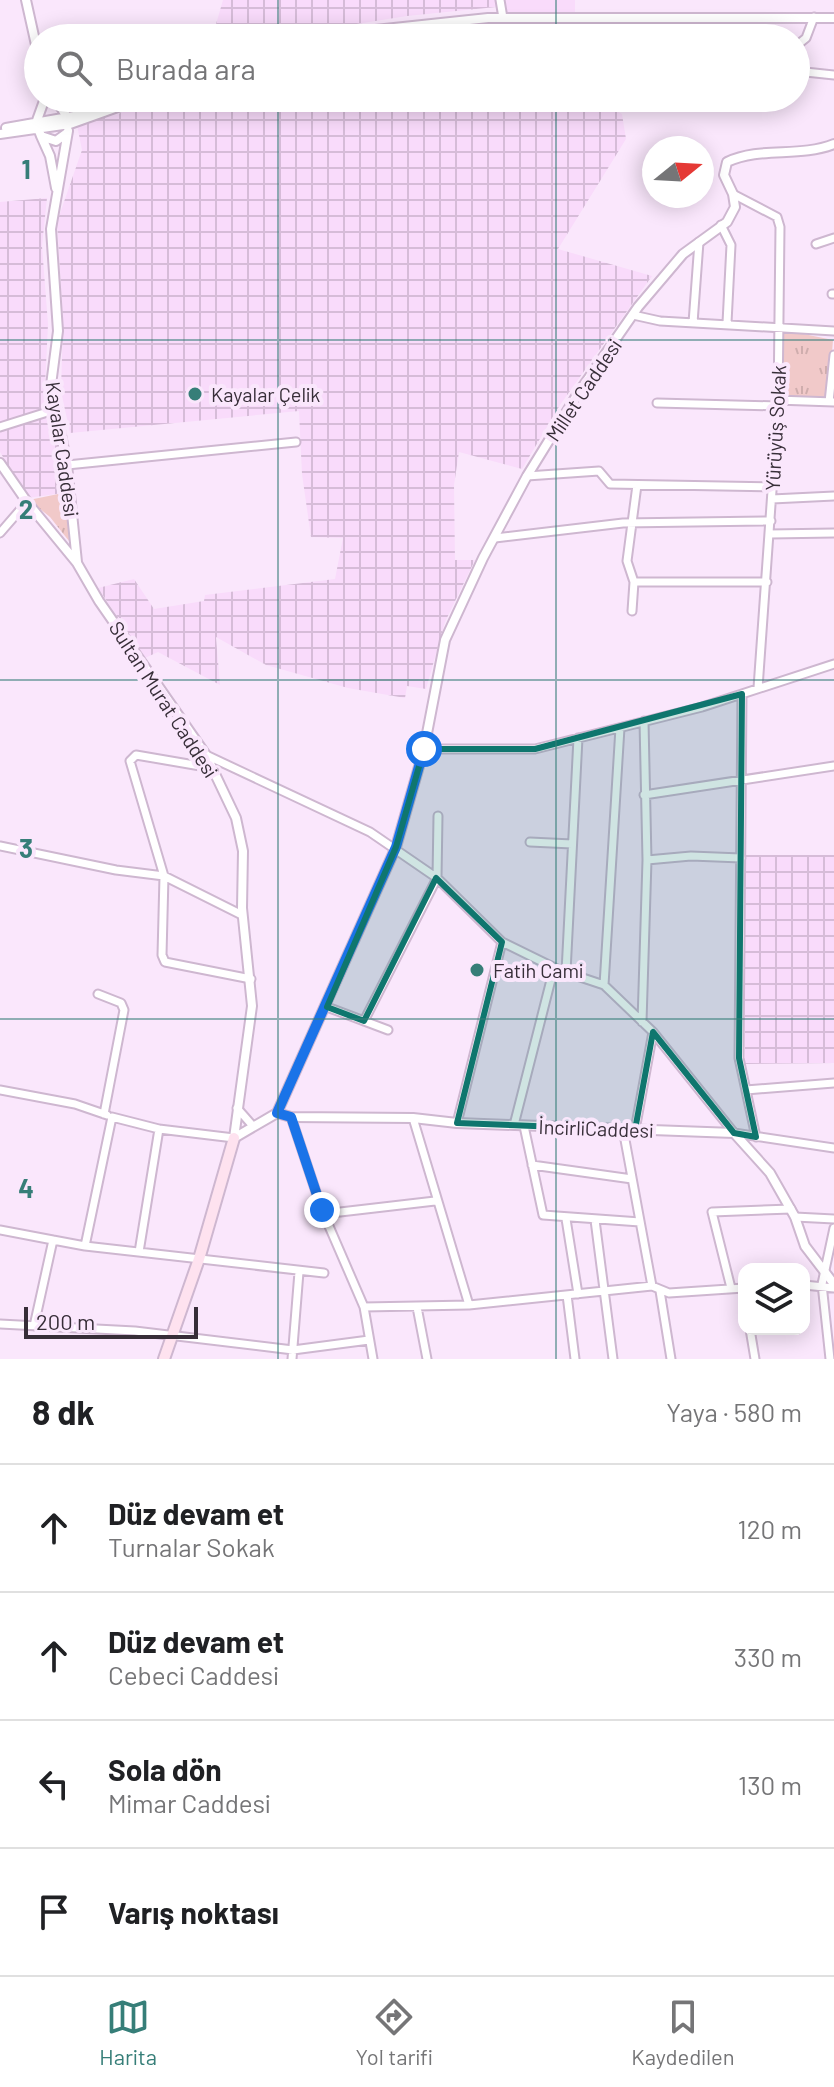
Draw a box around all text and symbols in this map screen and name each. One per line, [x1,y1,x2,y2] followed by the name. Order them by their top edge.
[24,24,810,112] search box
[52,46,96,90] icon: search
[116,50,256,86] text: Burada ara
[642,136,714,208] north arrow
[21,153,31,184] text: 1
[540,334,626,446] street label: Millet Caddesi
[760,364,790,492] street label: Yürüyüş Sokak
[42,380,84,518] street label: Kayalar Caddesi
[211,382,320,406] place label: Kayalar Çelik
[186,385,204,403] marker: Kayalar Çelik
[19,493,33,524] text: 2
[105,616,223,782] street label: Sultan Murat Caddesi
[406,731,442,767] route start
[19,832,33,863] text: 3
[493,958,583,982] place label: Fatih Cami
[468,961,486,979] marker: Fatih Cami
[538,1114,654,1142] street label: İncirliCaddesi
[18,1172,34,1203] text: 4
[304,1192,340,1228] route end
[738,1263,810,1335] map controls
[738,1263,810,1335] button: layers
[24,1303,198,1339] scale bar
[36,1308,95,1334] text: 200 m
[32,1391,95,1432] text: 8 dk
[666,1396,802,1427] text: Yaya · 580 m
[108,1495,284,1531] text: Düz devam et
[32,1506,76,1550] icon: ahead
[738,1513,802,1544] text: 120 m
[108,1531,275,1562] text: Turnalar Sokak
[108,1623,284,1659] text: Düz devam et
[32,1634,76,1678] icon: ahead
[734,1641,802,1672] text: 330 m
[108,1659,279,1690] text: Cebeci Caddesi
[108,1751,222,1787] text: Sola dön
[32,1762,76,1806] icon: left
[738,1769,802,1800] text: 130 m
[108,1787,270,1818] text: Mimar Caddesi
[32,1890,76,1934] icon: arrive
[108,1894,279,1930] text: Varış noktası
[99,1995,157,2069] tab: Harita
[356,1995,433,2069] tab: Yol tarifi
[631,1995,735,2069] tab: Kaydedilen

